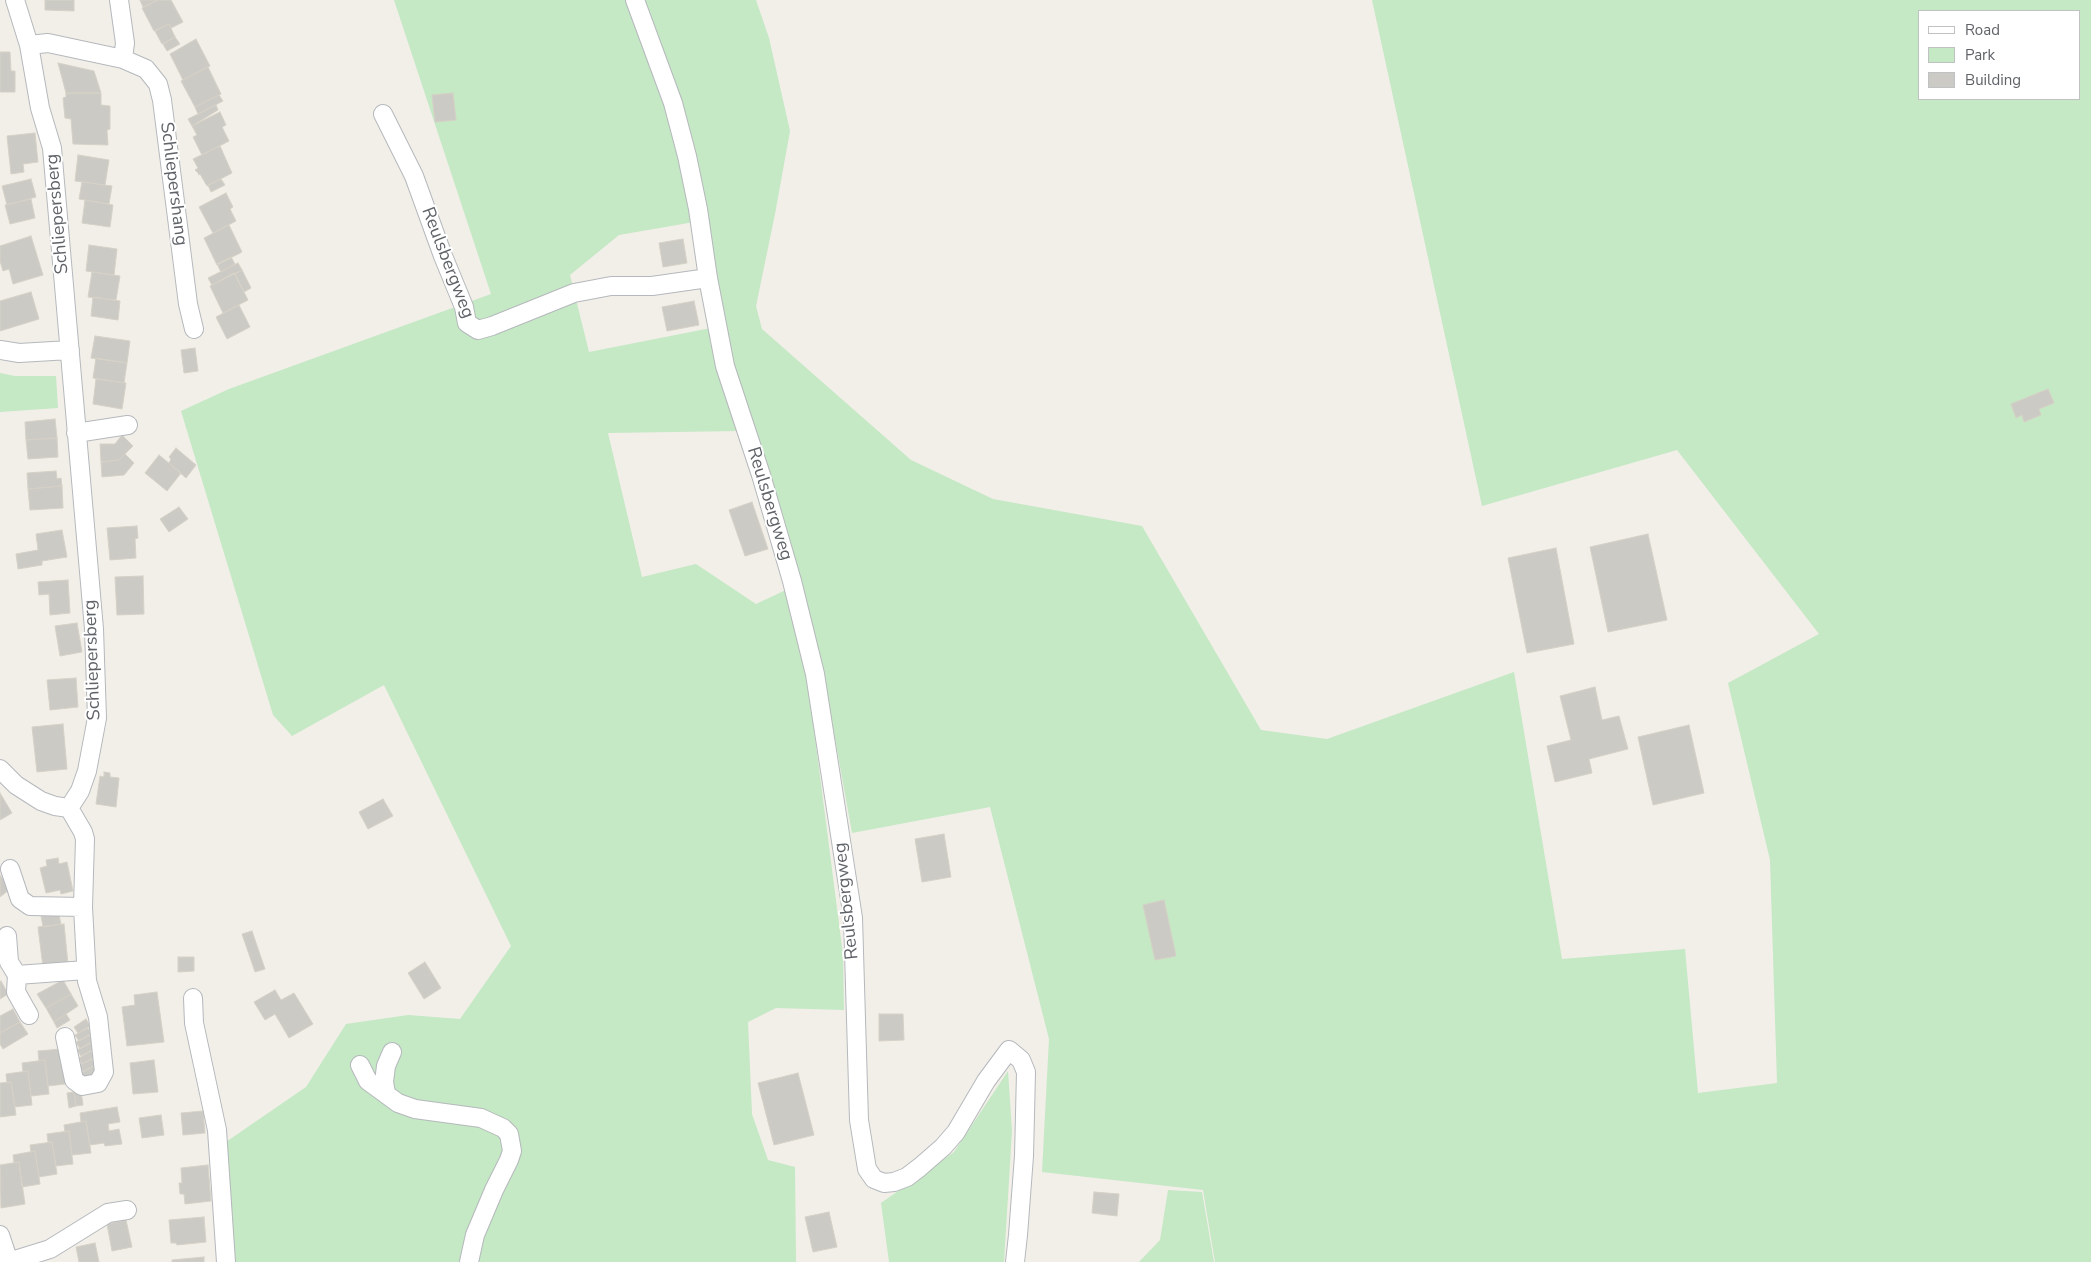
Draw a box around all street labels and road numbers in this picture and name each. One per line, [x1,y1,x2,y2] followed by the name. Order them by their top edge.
[155,121,191,247] street label: Schliepershang
[42,153,74,275] street label: Schliepersberg
[416,204,478,322] street label: Reulsbergweg
[741,445,797,563] street label: Reulsbergweg
[80,599,106,721] street label: Schliepersberg
[830,841,864,961] street label: Reulsbergweg

